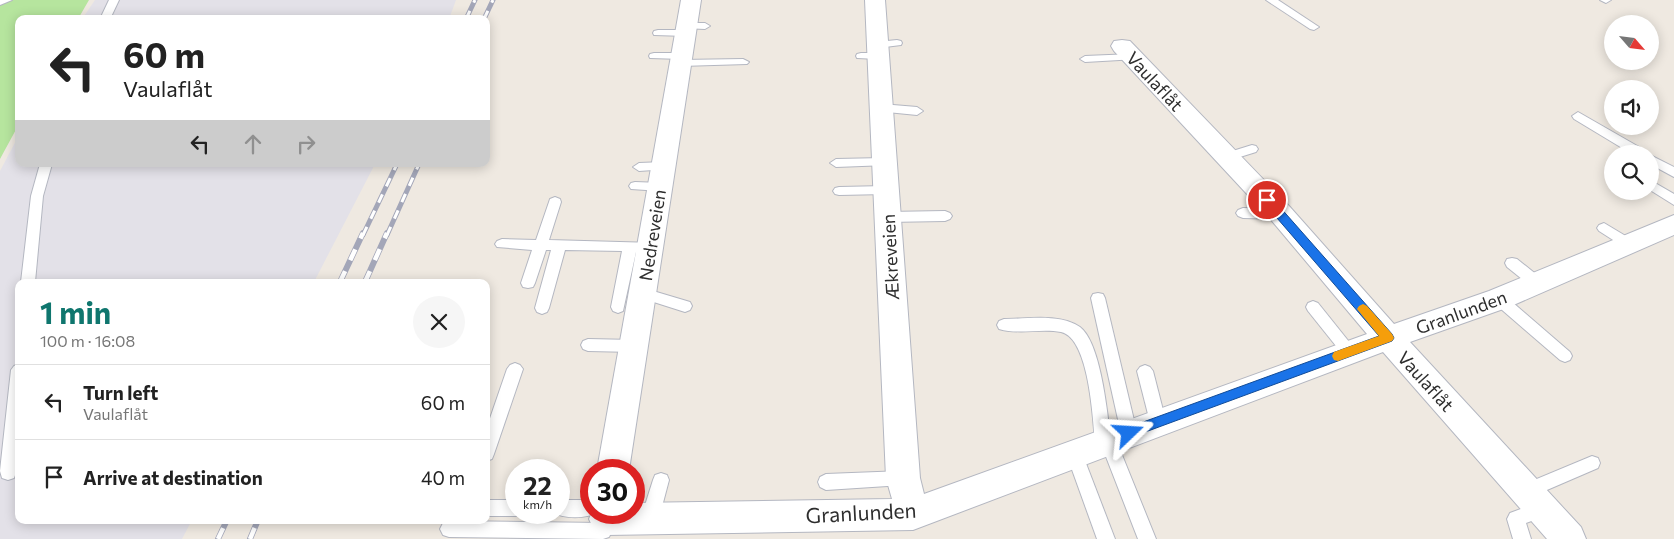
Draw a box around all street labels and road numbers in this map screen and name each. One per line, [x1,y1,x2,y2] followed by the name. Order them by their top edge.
[1122,47,1188,115] street label: Vaulaflåt
[634,188,670,282] street label: Nedreveien
[877,213,903,301] street label: Ækreveien
[1413,285,1509,339] street label: Granlunden
[1393,346,1459,416] street label: Vaulaflåt
[805,497,917,527] street label: Granlunden

